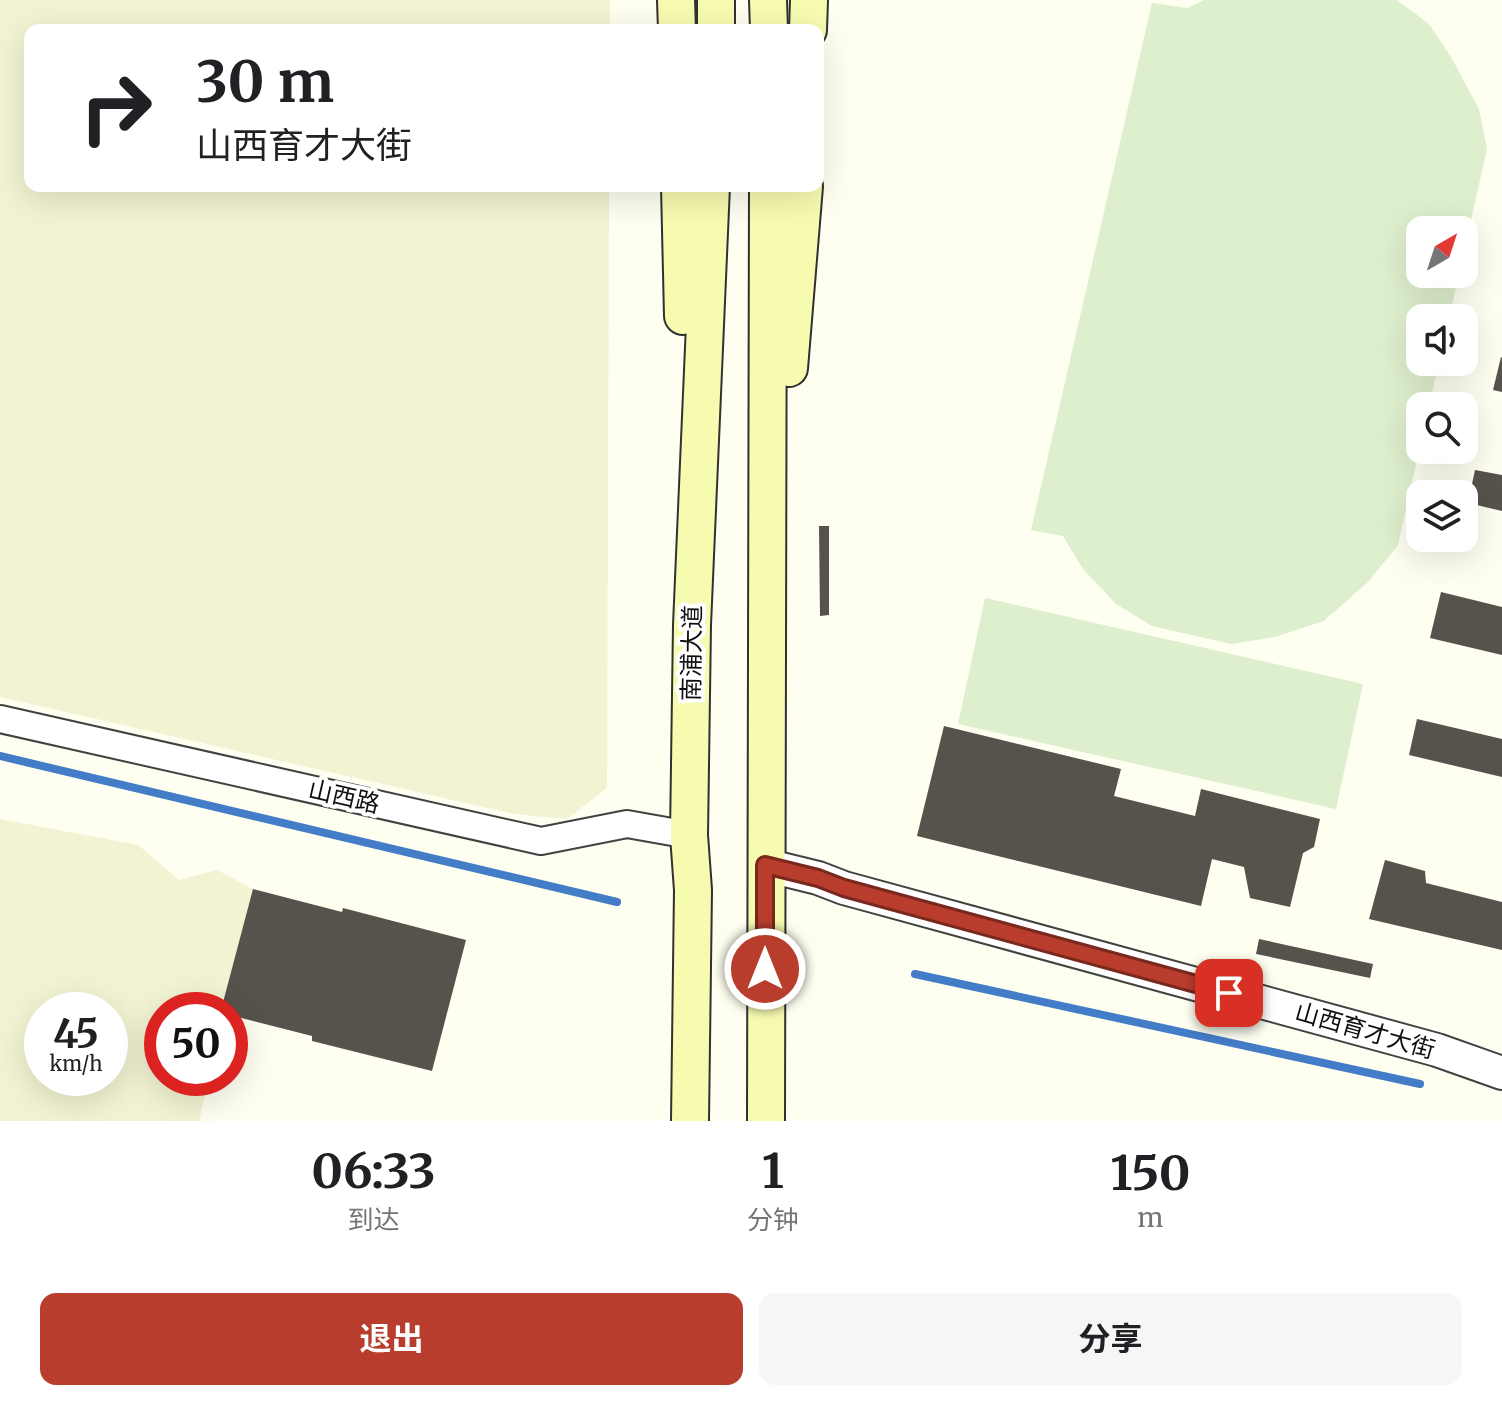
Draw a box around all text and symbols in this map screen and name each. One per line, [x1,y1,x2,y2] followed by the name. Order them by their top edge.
[196,47,334,117] text: 30 m
[64,56,168,160] icon: right
[196,123,412,168] text: 山西育才大街
[1406,216,1478,288] north arrow
[1406,216,1478,552] map controls
[1406,304,1478,376] button: sound
[1406,392,1478,464] button: search
[1406,480,1478,552] button: layers
[675,605,708,701] street label: 南浦大道
[306,773,383,820] street label: 山西路
[723,927,807,1011] position arrow
[1195,959,1263,1027] pin
[1207,971,1251,1015] icon: arrive
[144,992,248,1096] speed limit sign: 50
[1292,996,1439,1065] street label: 山西育才大街
[53,1009,99,1059] text: 45
[50,1051,102,1076] text: km/h
[311,1141,436,1201] text: 06:33
[762,1141,784,1201] text: 1
[1110,1143,1191,1203] text: 150
[1138,1201,1163,1234] text: m
[347,1203,399,1236] text: 到达
[747,1203,799,1236] text: 分钟
[40,1293,743,1385] button: 退出
[759,1293,1462,1385] button: 分享

